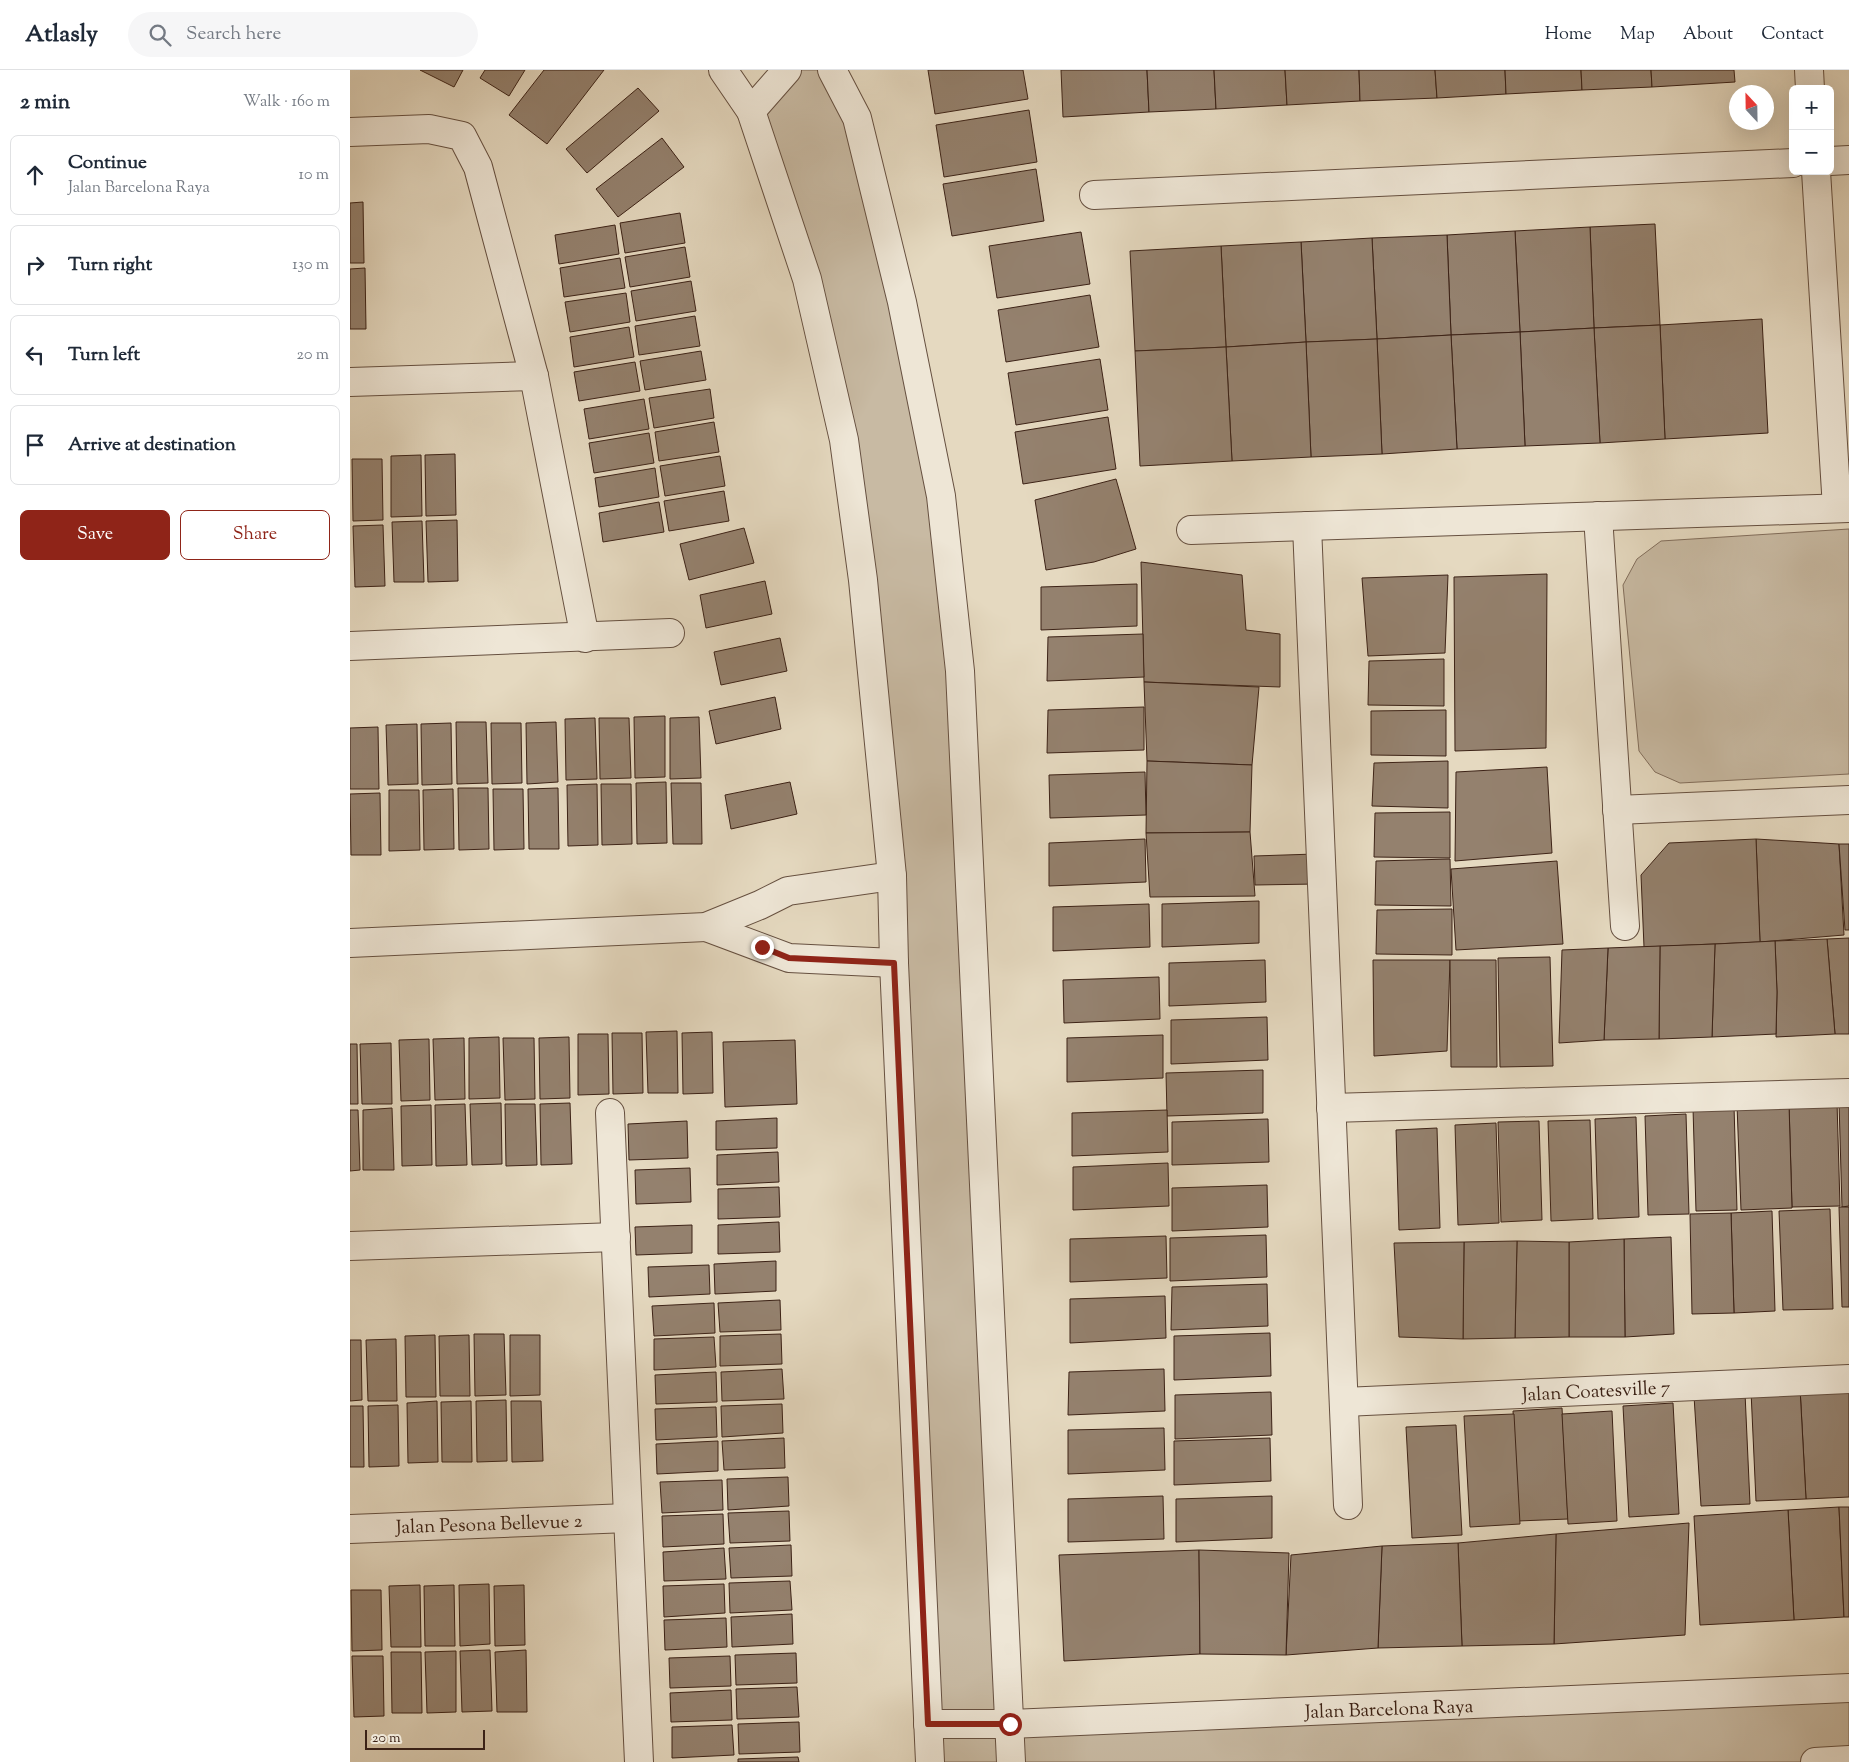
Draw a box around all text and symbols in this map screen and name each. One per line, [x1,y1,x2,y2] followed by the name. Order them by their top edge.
[128,12,478,57] search box
[25,18,98,52] text: Atlasly
[146,21,174,49] icon: search
[186,21,281,48] text: Search here
[1545,22,1592,48] text: Home
[1620,22,1655,48] text: Map
[1683,22,1733,48] text: About
[1761,22,1824,48] text: Contact
[1729,85,1774,130] north arrow
[1789,85,1834,175] map controls
[1789,85,1834,130] button: +
[20,88,70,118] text: 2 min
[243,91,330,114] text: Walk · 160 m
[1789,130,1834,175] button: −
[68,150,147,177] text: Continue
[21,161,49,189] icon: ahead
[299,164,329,187] text: 10 m
[68,177,210,200] text: Jalan Barcelona Raya
[21,251,49,279] icon: right
[68,252,152,279] text: Turn right
[292,254,329,277] text: 130 m
[21,341,49,369] icon: left
[68,342,140,369] text: Turn left
[296,344,329,367] text: 20 m
[21,431,49,459] icon: arrive
[68,432,236,459] text: Arrive at destination
[20,510,170,560] button: Save
[180,510,330,560] button: Share
[751,936,774,959] route end
[1520,1375,1671,1410] street label: Jalan Coatesville 7
[394,1509,583,1542] street label: Jalan Pesona Bellevue 2
[1303,1694,1474,1727] street label: Jalan Barcelona Raya
[999,1713,1022,1736] route start
[365,1727,485,1750] scale bar
[372,1729,401,1749] text: 20 m

